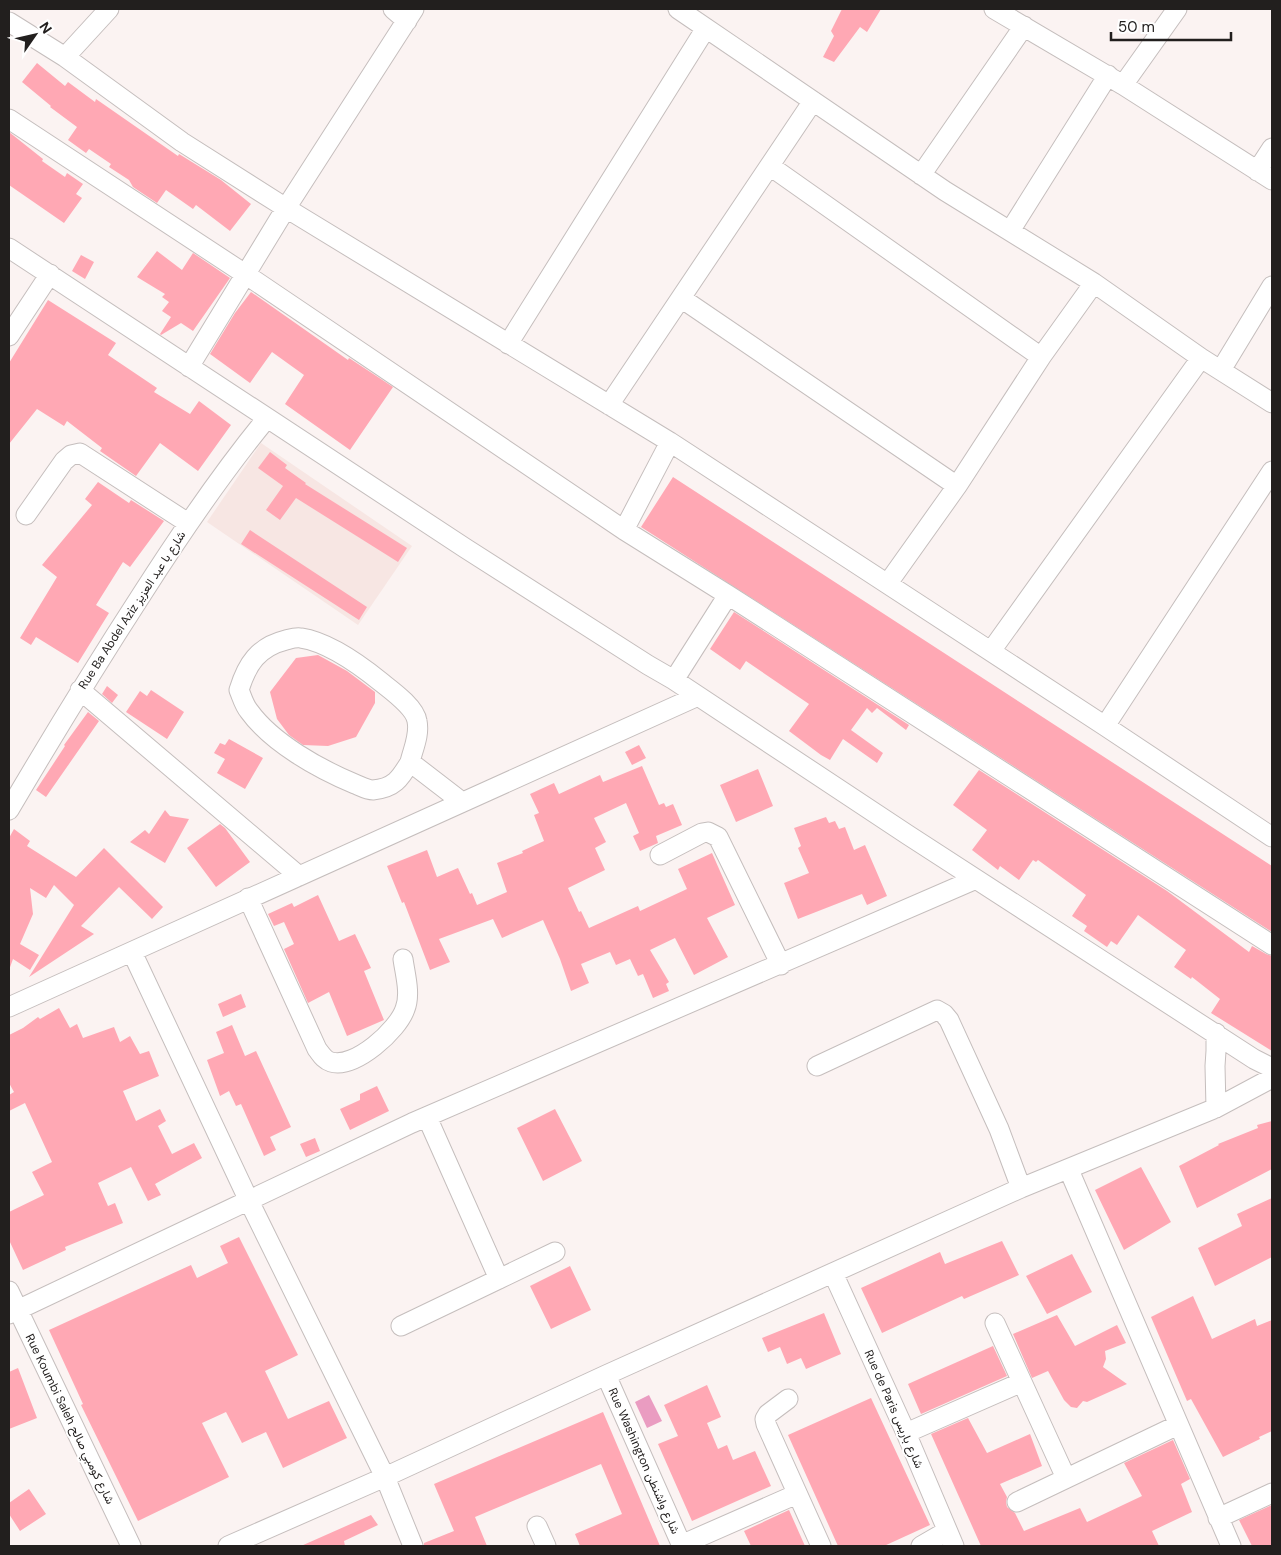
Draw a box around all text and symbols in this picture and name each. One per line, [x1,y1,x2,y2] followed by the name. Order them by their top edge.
[10,10,60,60] north arrow
[1111,10,1231,42] scale bar
[1118,17,1155,37] text: 50 m
[35,18,56,37] text: N
[75,528,190,693] street label: Rue Ba Abdel Aziz شارع با عبد العزيز
[20,1331,118,1508] street label: Rue Koumbi Saleh شارع كومبي صالح
[860,1347,927,1471] street label: Rue de Paris شارع باريس
[604,1385,684,1537] street label: Rue Washington شارع واشنطن

